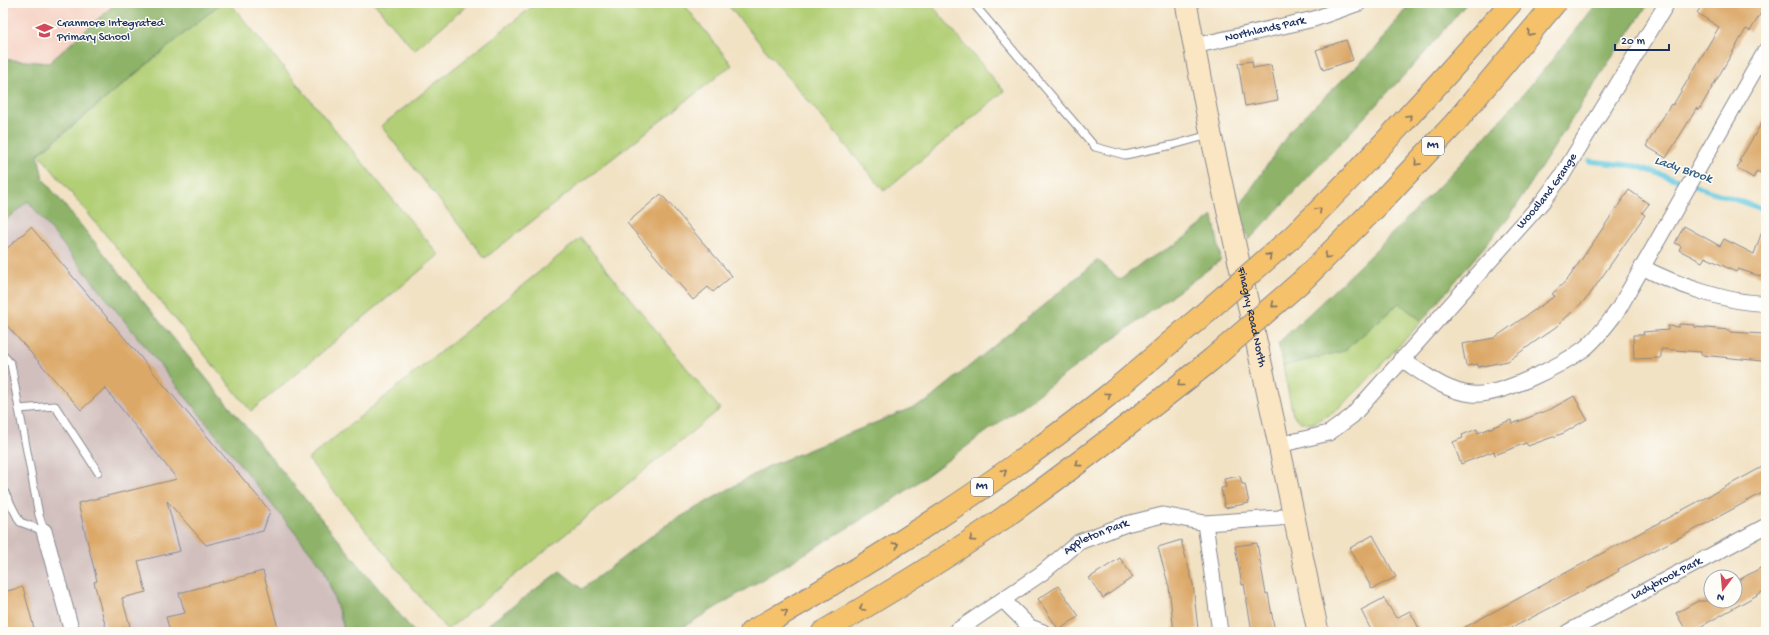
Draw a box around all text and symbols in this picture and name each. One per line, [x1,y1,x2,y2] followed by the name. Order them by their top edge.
[1224,14,1308,46] street label: Northlands Park
[56,17,165,45] place label: Cranmore Integrated Primary School
[34,21,54,41] school or university icon: Cranmore Integrated Primary School
[1615,26,1669,52] scale bar
[1527,28,1534,36] one-way arrow
[1621,35,1646,49] text: 20 m
[1404,114,1412,122] one-way arrow
[1422,137,1444,155] road number: M1
[1514,150,1581,232] street label: Woodland Grange
[1652,153,1715,187] water label: Lady Brook
[1415,158,1422,166] one-way arrow
[1314,208,1322,215] one-way arrow
[1324,251,1332,259] one-way arrow
[1265,254,1272,261] one-way arrow
[1233,265,1269,369] street label: Finaghy Road North
[1271,301,1278,308] one-way arrow
[1178,379,1185,386] one-way arrow
[1104,392,1111,399] one-way arrow
[1075,459,1082,466] one-way arrow
[999,470,1006,477] one-way arrow
[971,478,993,496] road number: M1
[1061,516,1132,559] street label: Appleton Park
[969,534,976,542] one-way arrow
[892,542,899,550] one-way arrow
[1629,554,1706,604] street label: Ladybrook Park
[1703,569,1743,609] north arrow
[1716,590,1726,603] text: N
[859,604,866,611] one-way arrow
[781,610,788,617] one-way arrow

